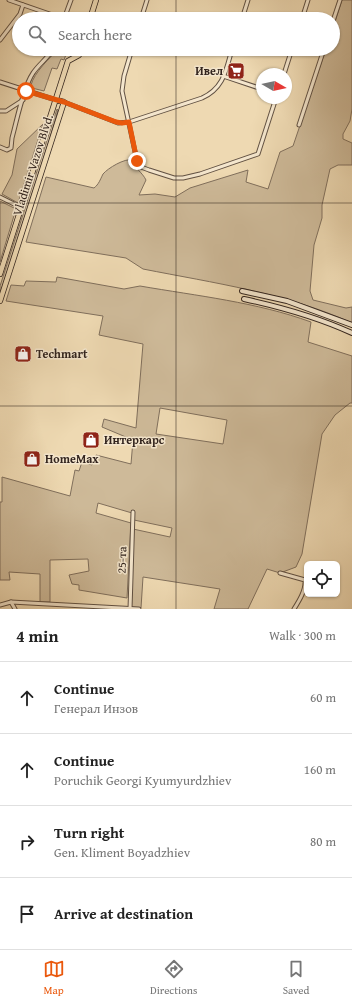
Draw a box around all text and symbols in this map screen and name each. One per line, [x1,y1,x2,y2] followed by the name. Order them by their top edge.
[12,12,340,56] search box
[26,23,48,45] icon: search
[58,24,132,45] text: Search here
[226,61,246,81] supermarket icon: Ивел
[195,62,223,79] place label: Ивел
[256,68,292,104] north arrow
[17,82,35,100] route start
[8,112,57,218] street label: Vladimir Vazov Blvd.
[128,152,146,170] route end
[13,344,33,364] shop icon: Techmart
[36,345,88,362] place label: Techmart
[81,430,101,450] shop icon: Интеркарс
[104,431,165,448] place label: Интеркарс
[22,449,42,469] shop icon: HomeMax
[45,450,99,467] place label: HomeMax
[113,546,130,574] street label: 25-та
[304,561,340,597] map controls
[304,561,340,597] button: locate
[16,623,58,648] text: 4 min
[269,626,336,645] text: Walk · 300 m
[54,678,115,699] text: Continue
[16,687,38,709] icon: ahead
[310,688,336,707] text: 60 m
[54,699,138,718] text: Генерал Инзов
[54,750,115,771] text: Continue
[16,759,38,781] icon: ahead
[304,760,336,779] text: 160 m
[54,771,231,790] text: Poruchik Georgi Kyumyurdzhiev
[54,822,125,843] text: Turn right
[16,831,38,853] icon: right
[310,832,336,851] text: 80 m
[54,843,190,862] text: Gen. Kliment Boyadzhiev
[16,903,38,925] icon: arrive
[54,903,193,924] text: Arrive at destination
[43,958,65,998] tab: Map
[150,958,197,998] tab: Directions
[283,958,309,998] tab: Saved

